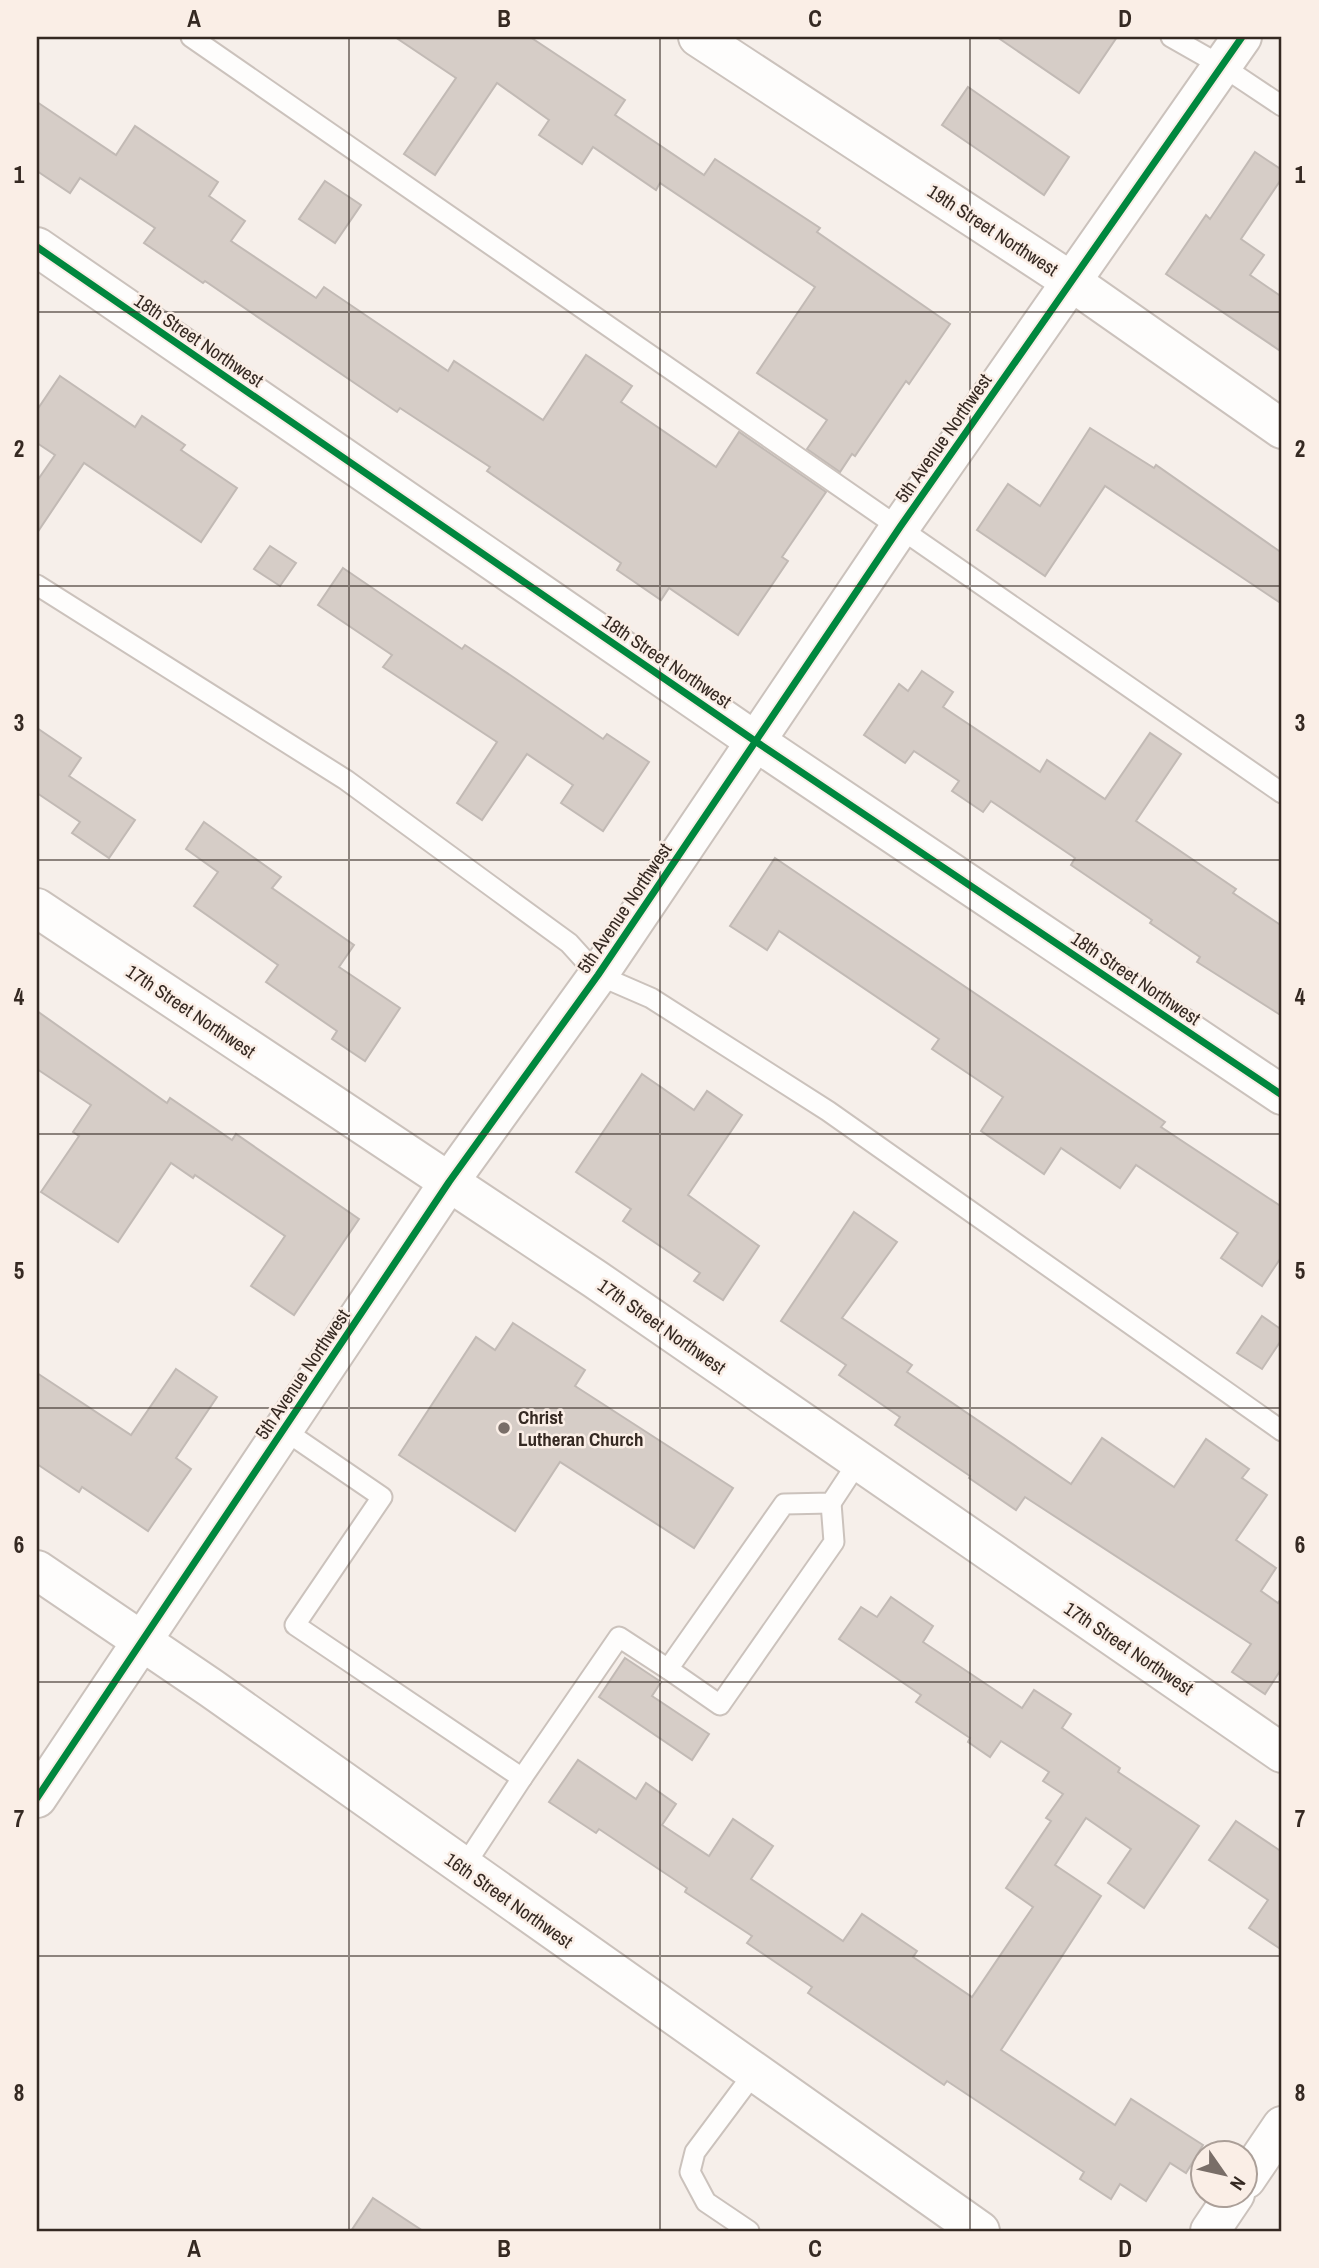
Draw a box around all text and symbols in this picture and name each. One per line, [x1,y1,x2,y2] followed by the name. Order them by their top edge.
[187,3,201,34] text: A
[497,3,511,34] text: B
[808,3,822,34] text: C
[1118,3,1132,34] text: D
[14,159,25,190] text: 1
[1295,159,1306,190] text: 1
[923,178,1064,282] street label: 19th Street Northwest
[129,287,269,393] street label: 18th Street Northwest
[889,368,998,508] street label: 5th Avenue Northwest
[14,433,24,464] text: 2
[1295,433,1305,464] text: 2
[597,608,737,714] street label: 18th Street Northwest
[14,707,24,738] text: 3
[1295,707,1305,738] text: 3
[571,837,678,978] street label: 5th Avenue Northwest
[1066,925,1206,1031] street label: 18th Street Northwest
[121,958,261,1064] street label: 17th Street Northwest
[14,981,25,1012] text: 4
[1295,981,1306,1012] text: 4
[14,1255,24,1286] text: 5
[1295,1255,1305,1286] text: 5
[593,1272,732,1380] street label: 17th Street Northwest
[249,1303,356,1444] street label: 5th Avenue Northwest
[518,1404,644,1452] place label: Christ Lutheran Church
[496,1420,512,1436] marker: Christ Lutheran Church
[14,1529,24,1560] text: 6
[1295,1529,1305,1560] text: 6
[1059,1595,1199,1701] street label: 17th Street Northwest
[14,1803,24,1834] text: 7
[1295,1803,1305,1834] text: 7
[440,1846,579,1954] street label: 16th Street Northwest
[14,2077,24,2108] text: 8
[1295,2077,1305,2108] text: 8
[1190,2138,1260,2208] north arrow
[1224,2172,1252,2195] text: N
[187,2233,201,2264] text: A
[497,2233,511,2264] text: B
[808,2233,822,2264] text: C
[1118,2233,1132,2264] text: D

